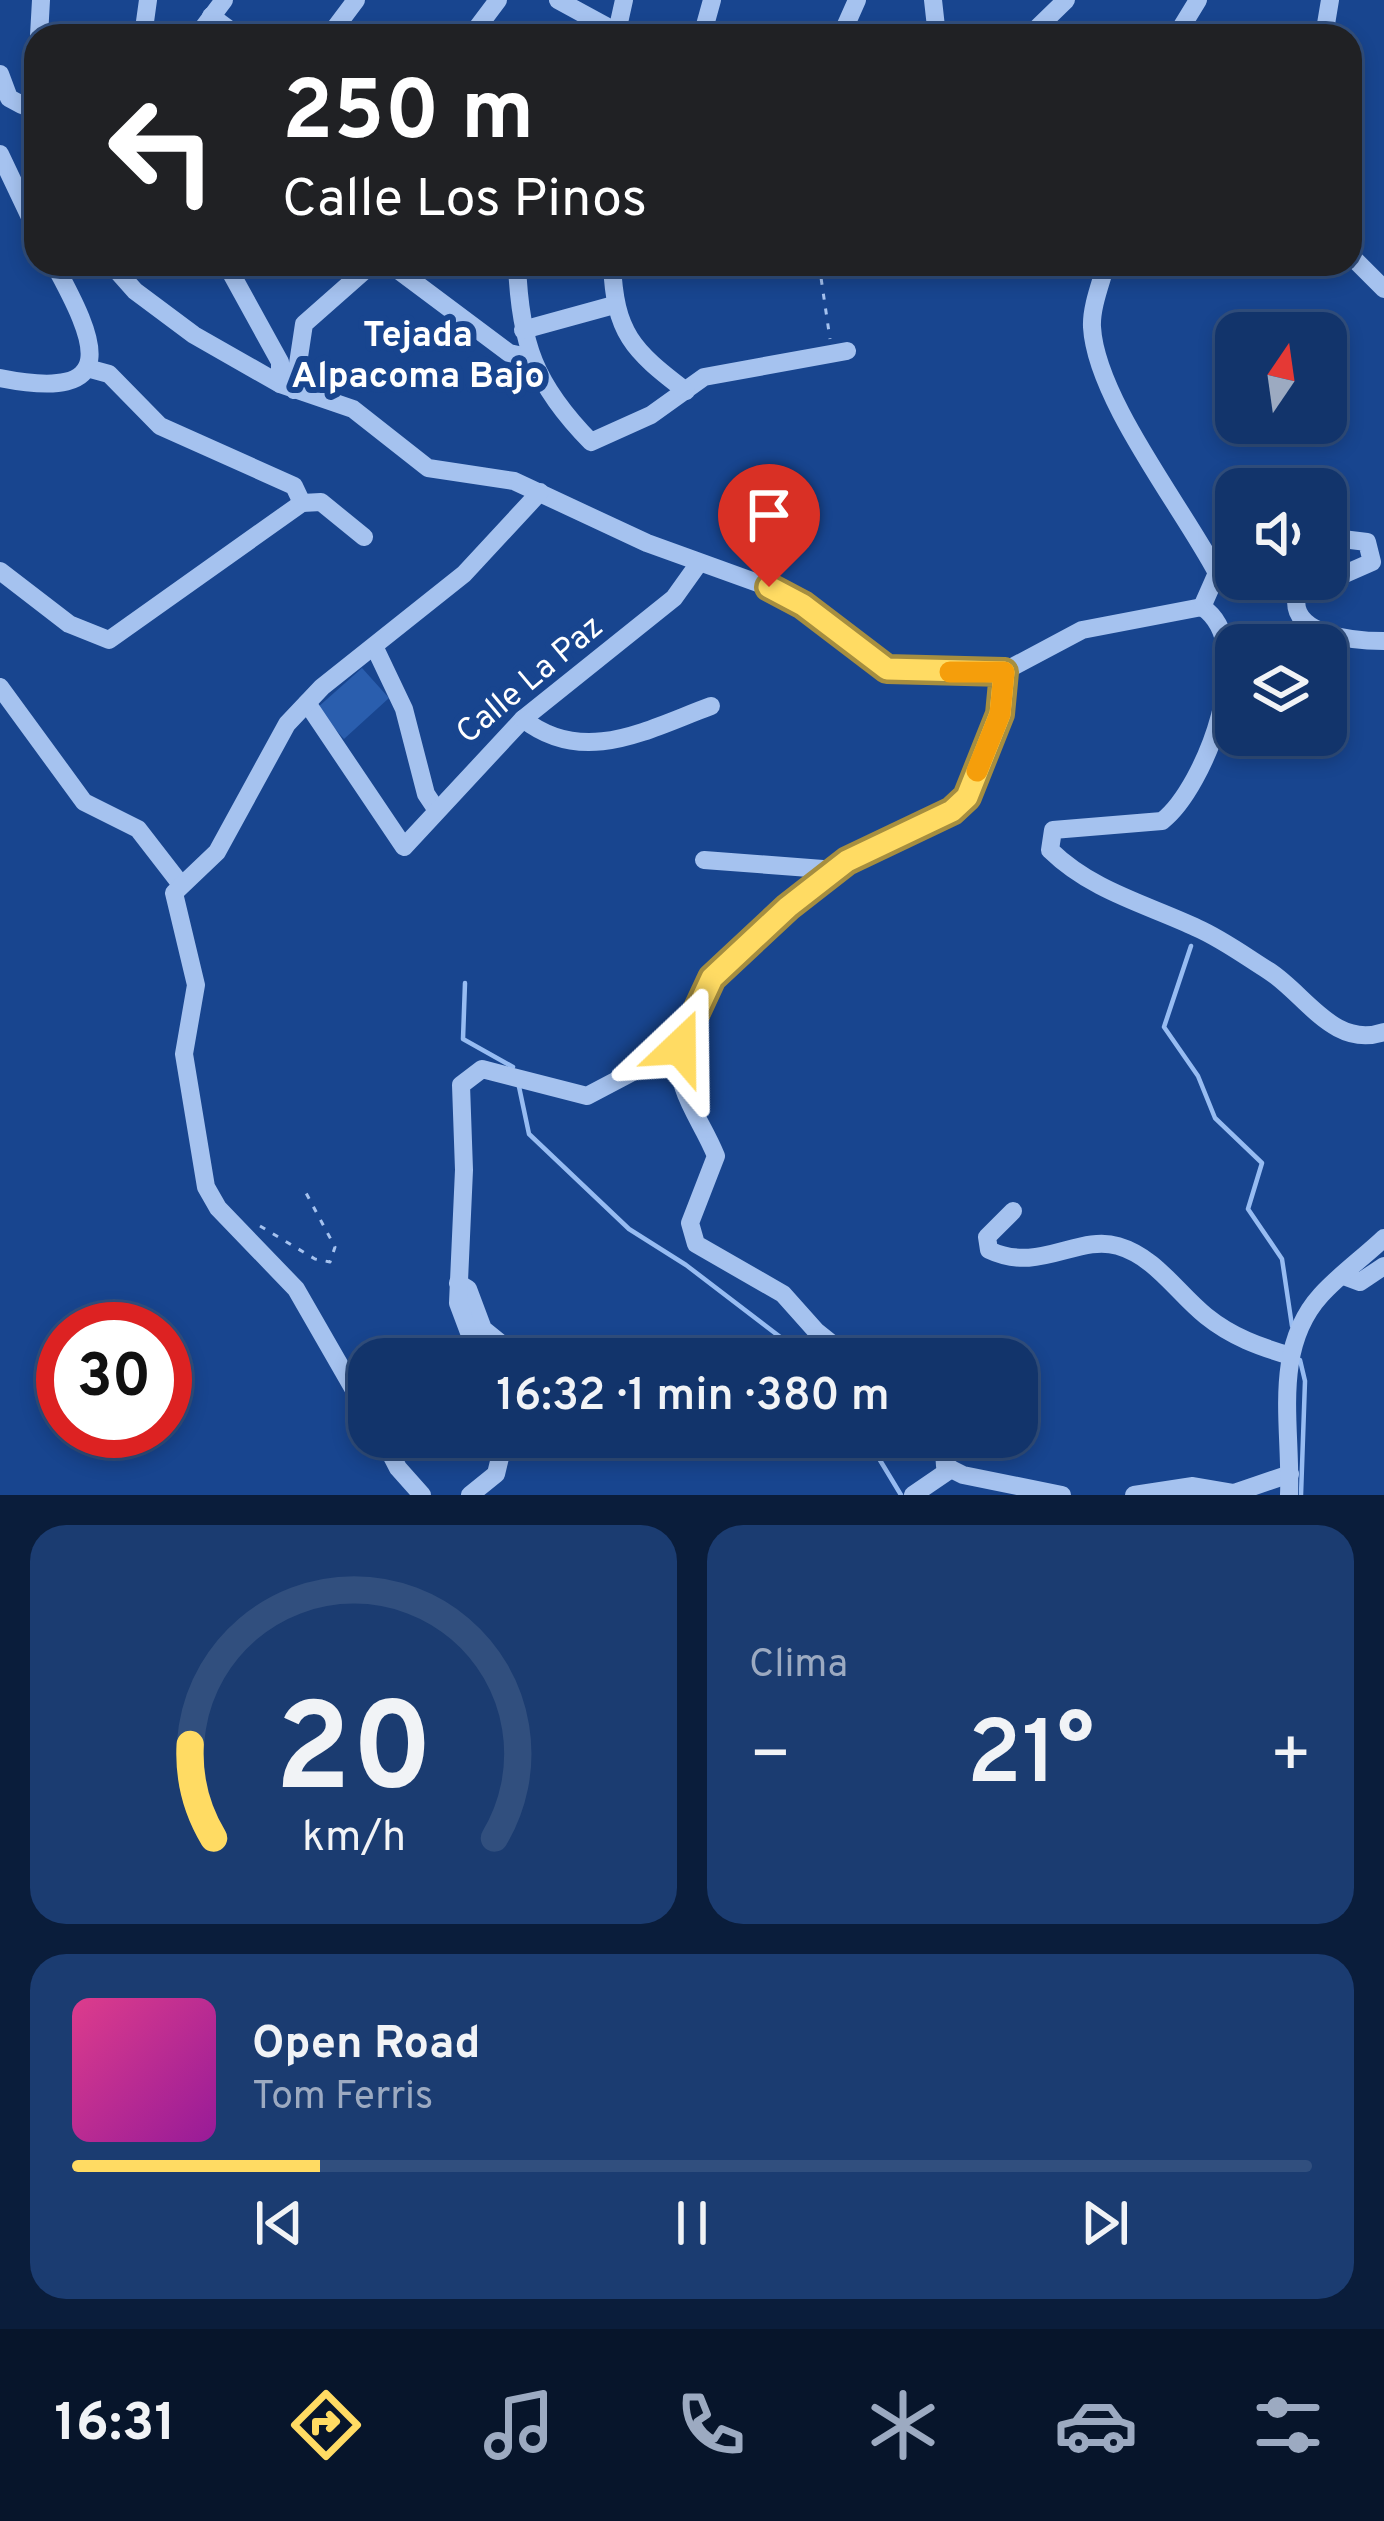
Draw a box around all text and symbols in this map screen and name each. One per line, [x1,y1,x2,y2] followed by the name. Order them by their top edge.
[282,63,534,169] text: 250 m
[84,72,240,228] icon: left
[282,167,647,236] text: Calle Los Pinos
[1215,312,1347,444] north arrow
[1215,312,1347,756] map controls
[291,314,545,401] district label: Tejada Alpacoma Bajo
[718,464,820,587] pin
[1215,468,1347,600] button: sound
[736,482,802,548] icon: arrive
[449,607,613,755] street label: Calle La Paz
[1215,624,1347,756] button: layers
[617,984,743,1110] position arrow
[36,1302,192,1458] speed limit sign: 30
[496,1369,890,1426] text: 16:32 · 1 min · 380 m
[749,1642,848,1691] text: Clima
[274,1677,433,1835] text: 20
[967,1702,1094,1815] text: 21°
[749,1717,792,1800] text: −
[1269,1717,1312,1800] text: +
[301,1811,406,1865] text: km/h
[252,2017,480,2074] text: Open Road
[252,2074,433,2123] text: Tom Ferris
[246,2190,312,2256] icon: previous
[659,2190,725,2256] icon: pause
[1072,2190,1138,2256] icon: next
[284,2383,368,2467] icon: directions
[477,2383,561,2467] icon: music
[669,2383,753,2467] icon: phone
[861,2383,945,2467] icon: climate
[1054,2383,1138,2467] icon: car
[1246,2383,1330,2467] icon: filters
[54,2391,176,2460] text: 16:31

